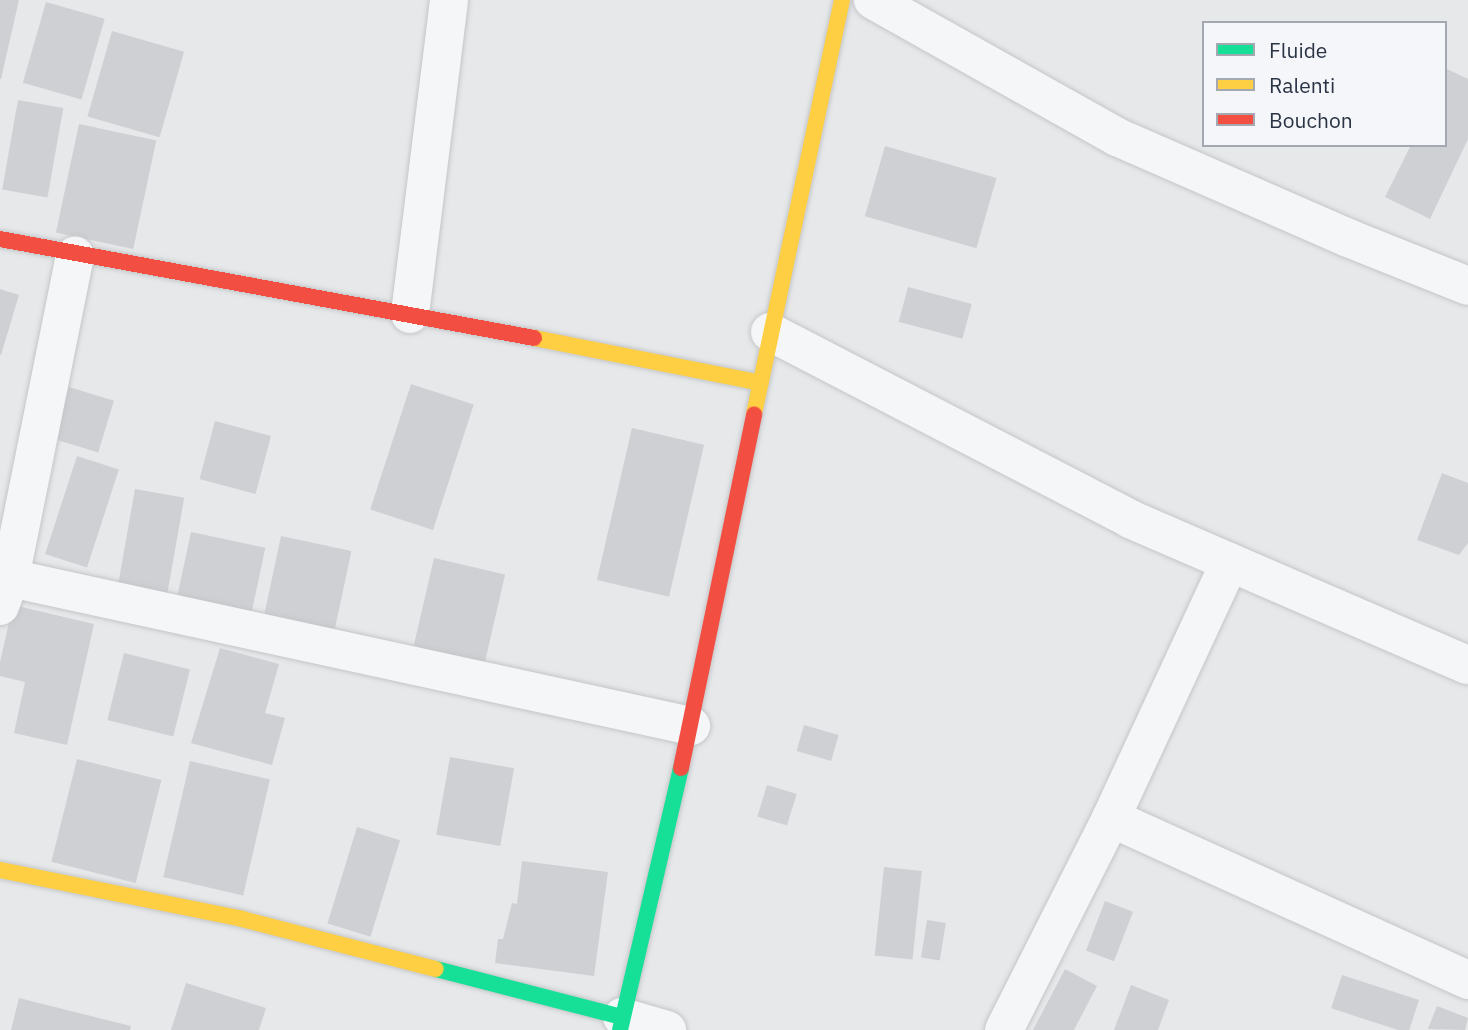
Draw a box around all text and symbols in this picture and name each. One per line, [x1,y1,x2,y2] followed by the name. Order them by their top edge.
[1202,21,1447,147] legend
[1269,36,1327,64] text: Fluide
[1269,71,1335,99] text: Ralenti
[1269,106,1353,134] text: Bouchon

